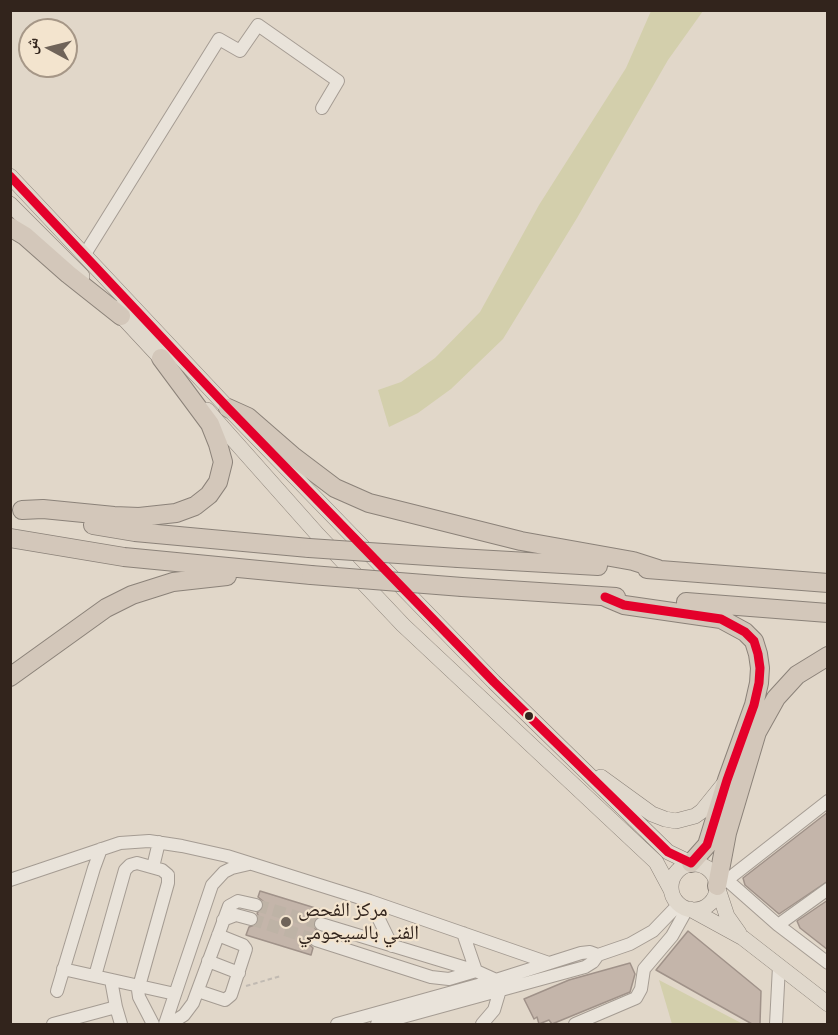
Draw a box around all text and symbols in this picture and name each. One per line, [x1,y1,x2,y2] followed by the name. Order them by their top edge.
[18,18,78,78] north arrow
[21,36,42,56] text: ش
[523,710,535,722] unlabelled marker
[298,898,419,945] place label: مركز الفحص الفني بالسيجومي
[279,915,293,929] marker: مركز الفحص الفني بالسيجومي

